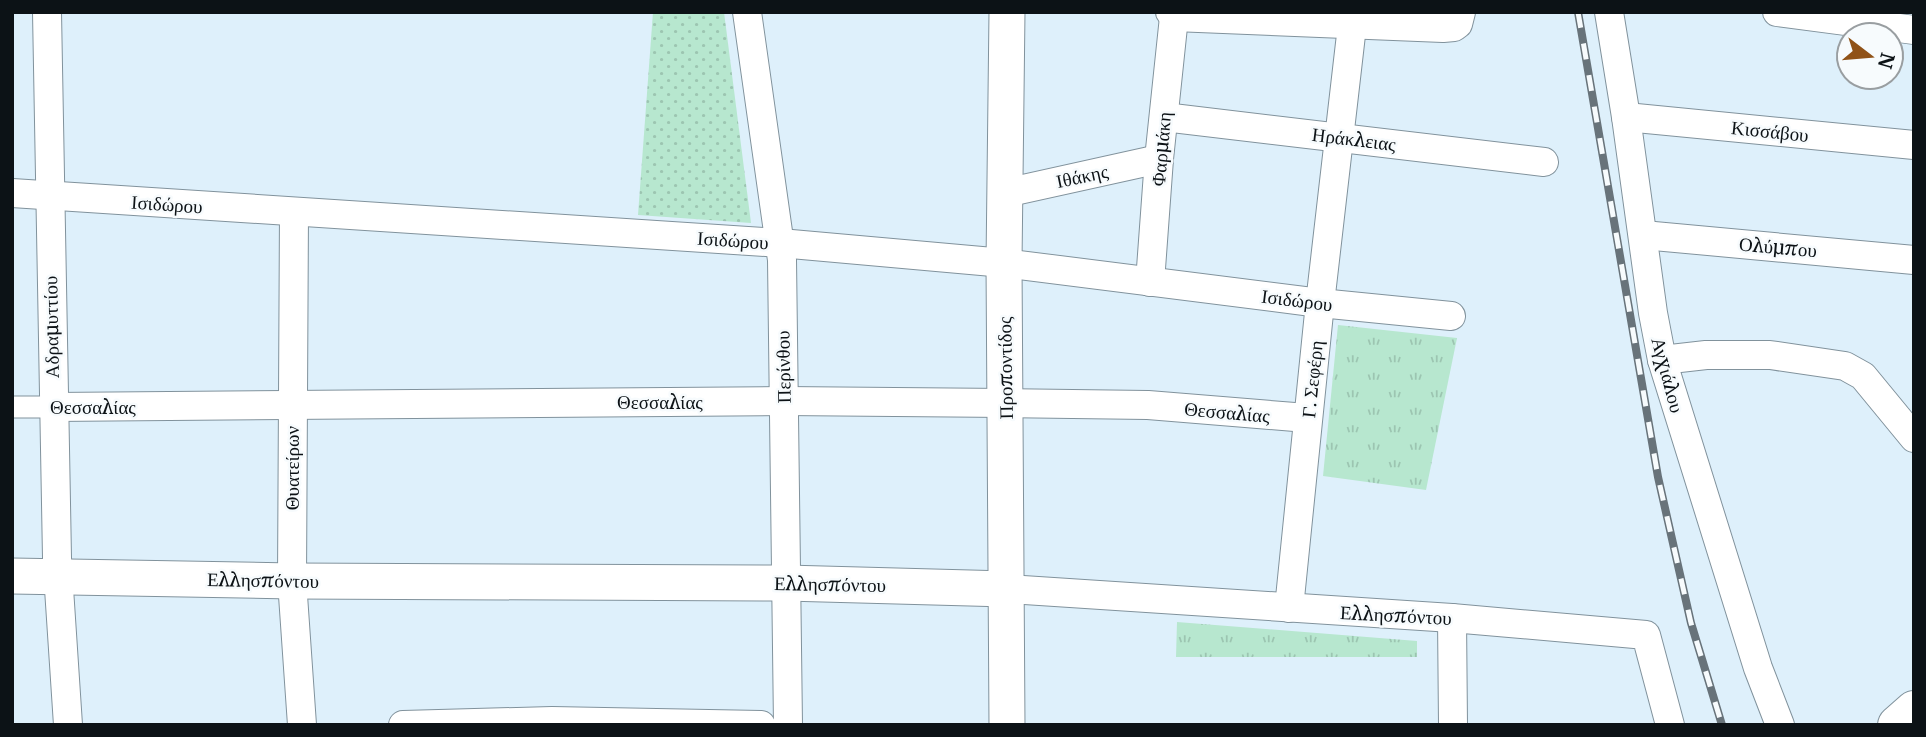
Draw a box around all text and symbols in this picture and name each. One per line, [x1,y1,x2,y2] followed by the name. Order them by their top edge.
[1835,21,1905,91] north arrow
[1873,50,1900,71] text: N
[1146,111,1176,187] street label: Φαρμάκη
[1730,115,1810,147] street label: Κισσάβου
[1311,122,1398,156] street label: Ηράκλειας
[1054,159,1111,193] street label: Ιθάκης
[130,190,204,218] street label: Ισιδώρου
[696,226,770,254] street label: Ισιδώρου
[1738,232,1818,262] street label: Ολύμπου
[38,275,64,379] street label: Αδραμυττίου
[1260,284,1334,316] street label: Ισιδώρου
[992,316,1018,420] street label: Προποντίδος
[770,330,796,404] street label: Περίνθου
[1646,335,1690,415] street label: Αγχιάλου
[1296,339,1328,419] street label: Γ. Σεφέρη
[617,390,703,414] street label: Θεσσαλίας
[50,395,136,419] street label: Θεσσαλίας
[1183,396,1271,428] street label: Θεσσαλίας
[280,425,304,510] street label: Θυατείρων
[207,567,319,593] street label: Ελλησπόντου
[774,571,886,597] street label: Ελλησπόντου
[1340,600,1452,630] street label: Ελλησπόντου

